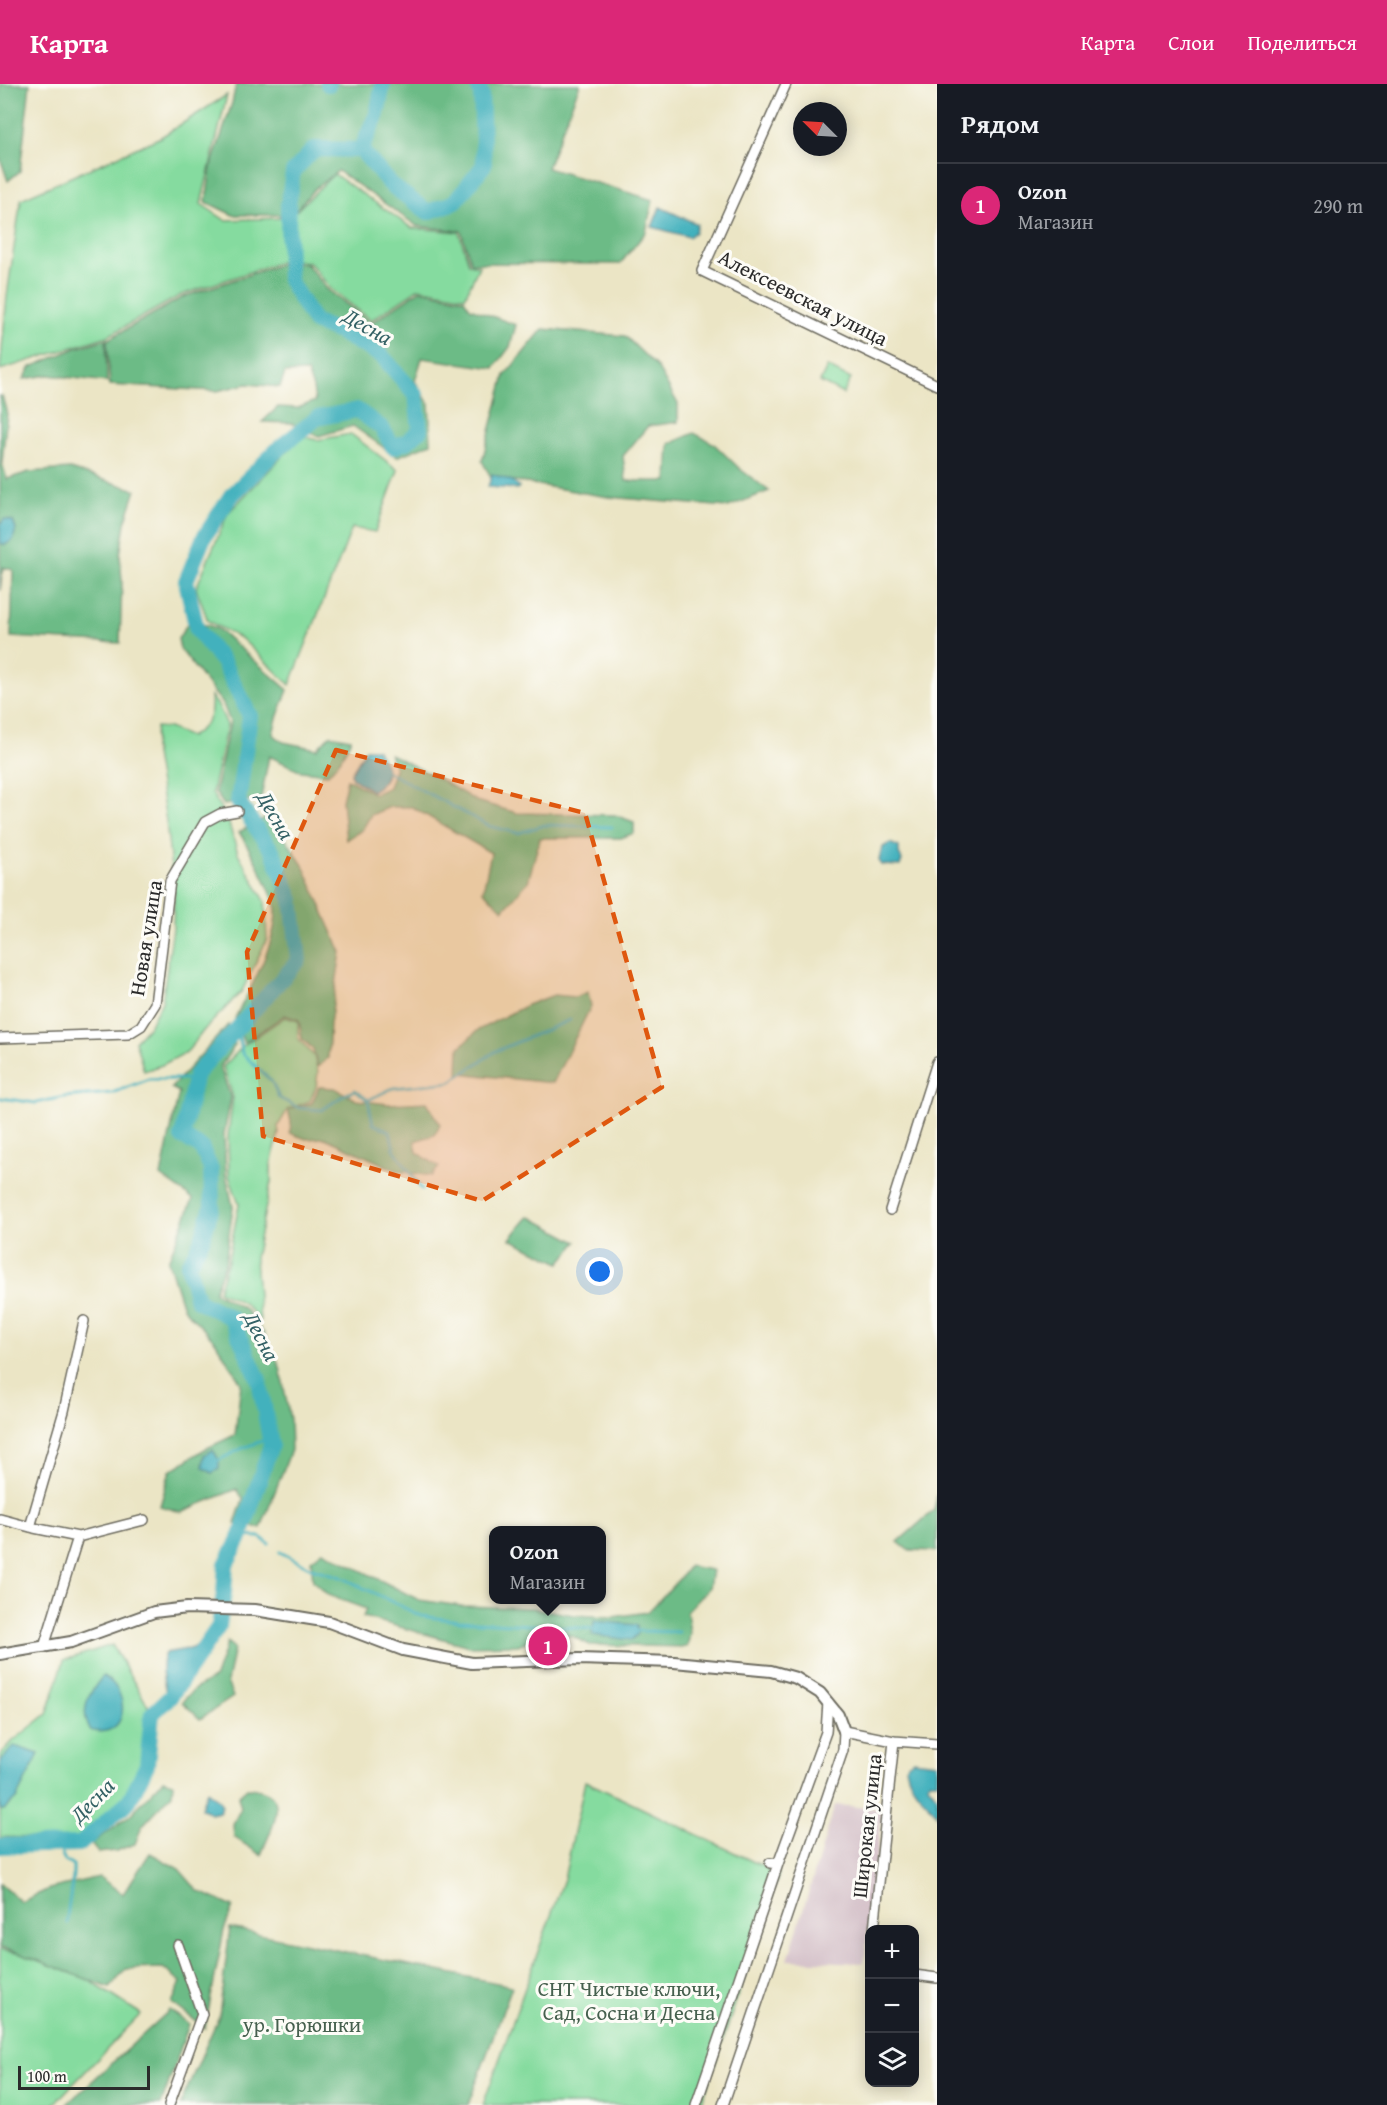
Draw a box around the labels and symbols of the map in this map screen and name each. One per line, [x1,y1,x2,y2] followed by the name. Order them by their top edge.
[793,102,847,156] north arrow
[713,241,893,354] street label: Алексеевская улица
[336,298,398,353] water label: Десна
[248,783,303,845] water label: Десна
[121,878,170,998] street label: Новая улица
[585,1257,614,1286] your location
[235,1304,288,1366] water label: Десна
[528,1624,568,1668] pin: 1
[844,1752,889,1900] street label: Широкая улица
[61,1770,122,1831] water label: Десна
[538,1973,720,2028] park label: СНТ Чистые ключи, Сад, Сосна и Десна
[242,2009,361,2040] park label: ур. Горюшки
[18,2063,150,2090] scale bar

